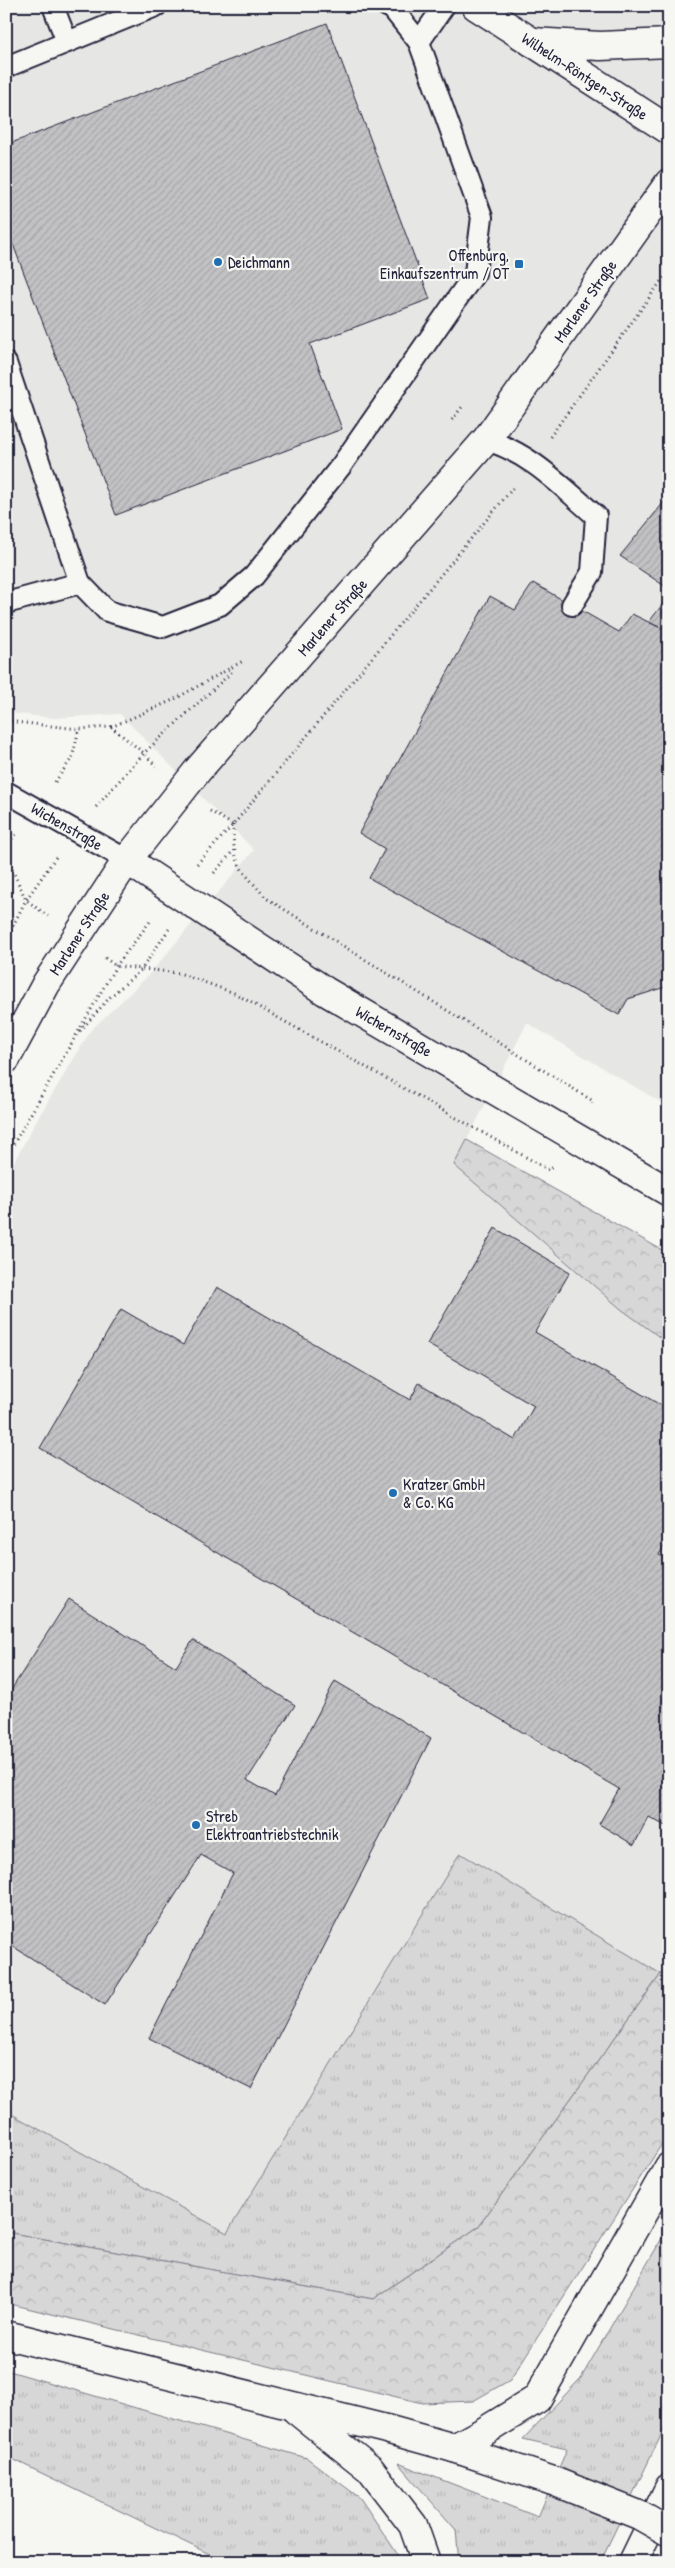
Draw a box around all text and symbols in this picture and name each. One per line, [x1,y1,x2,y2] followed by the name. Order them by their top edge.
[518,27,653,125] street label: Wilhelm-Röntgen-Straße
[380,244,510,284] place label: Offenburg, Einkaufszentrum / OT
[228,251,290,273] place label: Deichmann
[548,255,622,347] street label: Marlener Straße
[212,256,224,268] marker: Deichmann
[513,258,525,270] marker: Offenburg, Einkaufszentrum / OT
[292,573,372,660] street label: Marlener Straße
[27,797,107,856] street label: Wichenstraße
[44,886,115,979] street label: Marlener Straße
[352,1000,437,1062] street label: Wichernstraße
[403,1473,485,1513] place label: Kratzer GmbH & Co. KG
[387,1487,399,1499] marker: Kratzer GmbH & Co. KG
[206,1805,339,1845] place label: Streb Elektroantriebstechnik
[190,1819,202,1831] marker: Streb Elektroantriebstechnik

